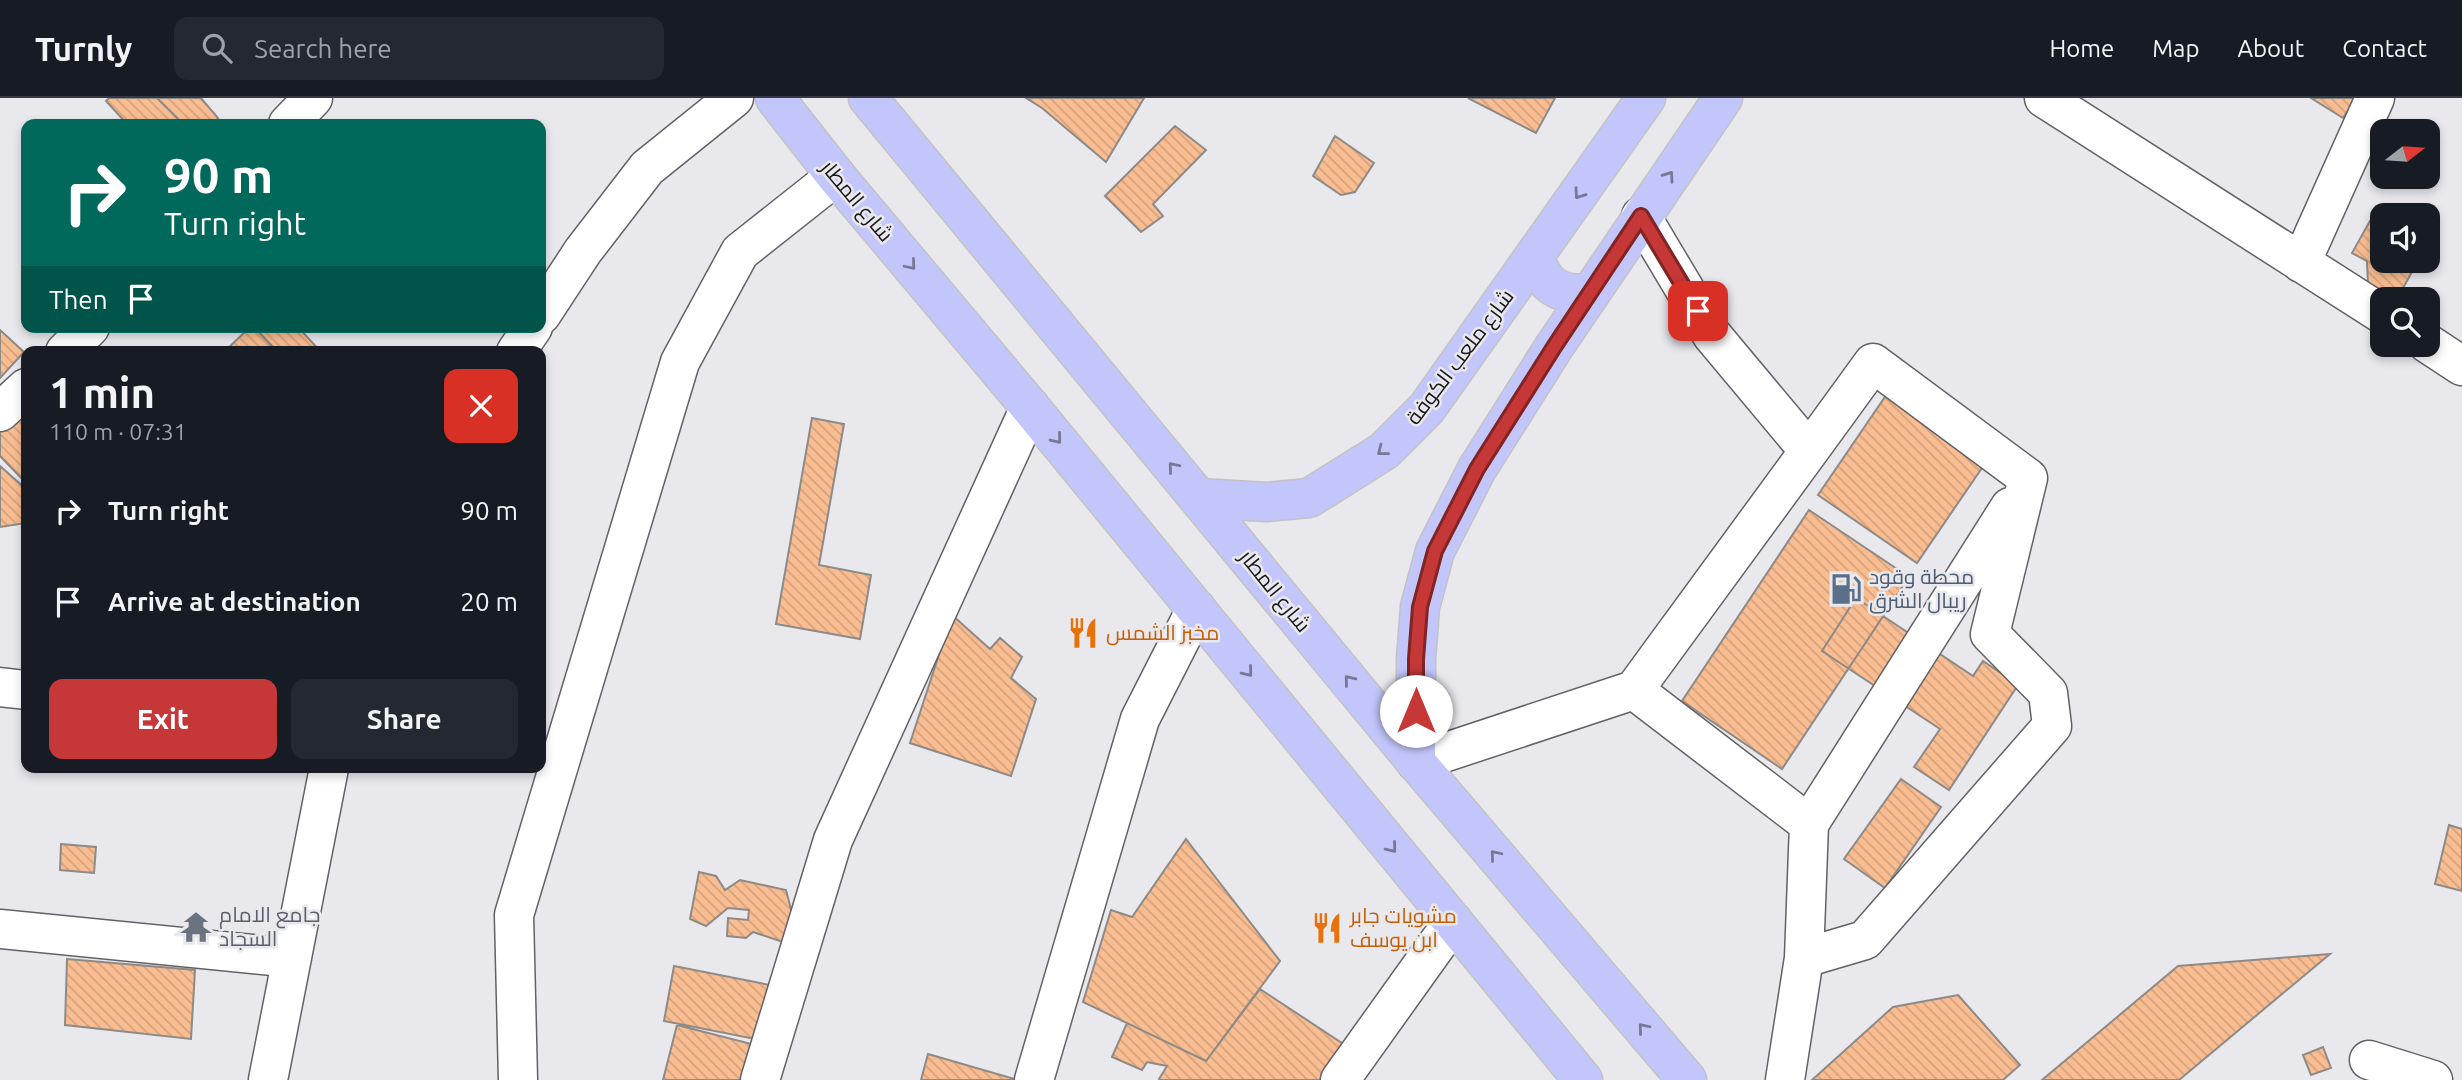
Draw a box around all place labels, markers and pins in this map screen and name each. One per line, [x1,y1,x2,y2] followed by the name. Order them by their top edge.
[1668,281,1728,341] pin
[1869,564,1974,614] place label: محطة وقود ريبال الشرق
[1829,572,1863,606] fuel station icon: محطة وقود ريبال الشرق
[1066,616,1100,650] restaurant icon: مخبز الشمس
[1106,620,1219,646] place label: مخبز الشمس
[219,902,320,950] place label: جامع الامام السجاد
[1349,903,1457,953] place label: مشويات جابر ابن يوسف
[179,910,213,944] temple icon: جامع الامام السجاد
[1310,911,1344,945] restaurant icon: مشويات جابر ابن يوسف

